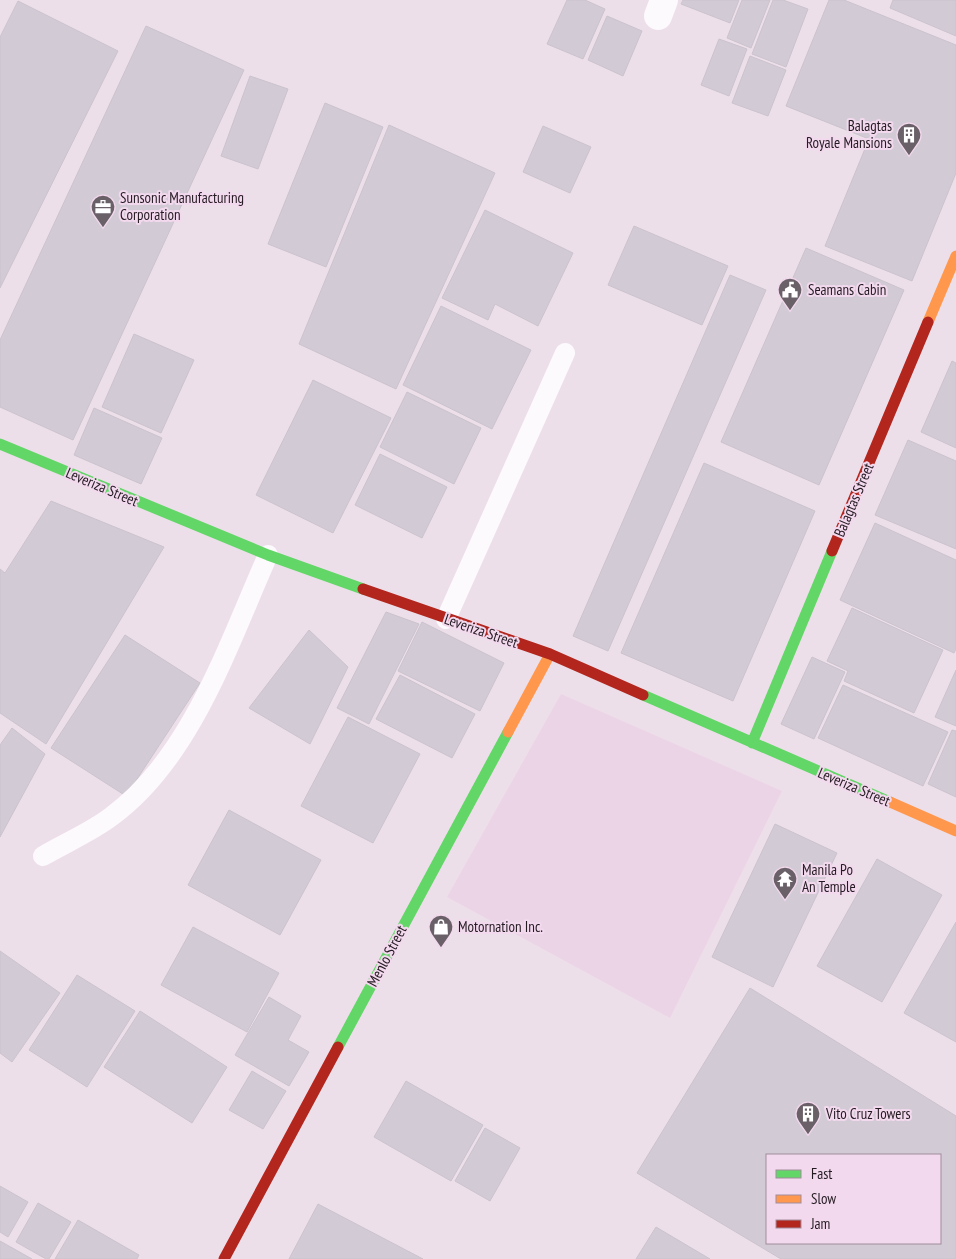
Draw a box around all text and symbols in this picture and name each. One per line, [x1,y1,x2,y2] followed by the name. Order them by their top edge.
[806,116,892,152] place label: Balagtas Royale Mansions
[896,122,922,156] building icon: Balagtas Royale Mansions
[120,188,244,224] place label: Sunsonic Manufacturing Corporation
[90,194,116,228] office icon: Sunsonic Manufacturing Corporation
[777,277,803,311] public building icon: Seamans Cabin
[808,280,886,299] place label: Seamans Cabin
[829,460,878,540] street label: Balagtas Street
[63,463,141,510] street label: Leveriza Street
[442,609,520,652] street label: Leveriza Street
[815,763,893,810] street label: Leveriza Street
[802,860,856,896] place label: Manila Po An Temple
[772,866,798,900] temple icon: Manila Po An Temple
[428,914,454,948] shop icon: Motornation Inc.
[458,917,543,936] place label: Motornation Inc.
[363,922,411,990] street label: Menlo Street
[795,1101,821,1135] building icon: Vito Cruz Towers
[825,1104,911,1123] place label: Vito Cruz Towers
[766,1154,941,1244] legend
[811,1164,832,1183] text: Fast
[811,1189,836,1208] text: Slow
[810,1214,830,1233] text: Jam

